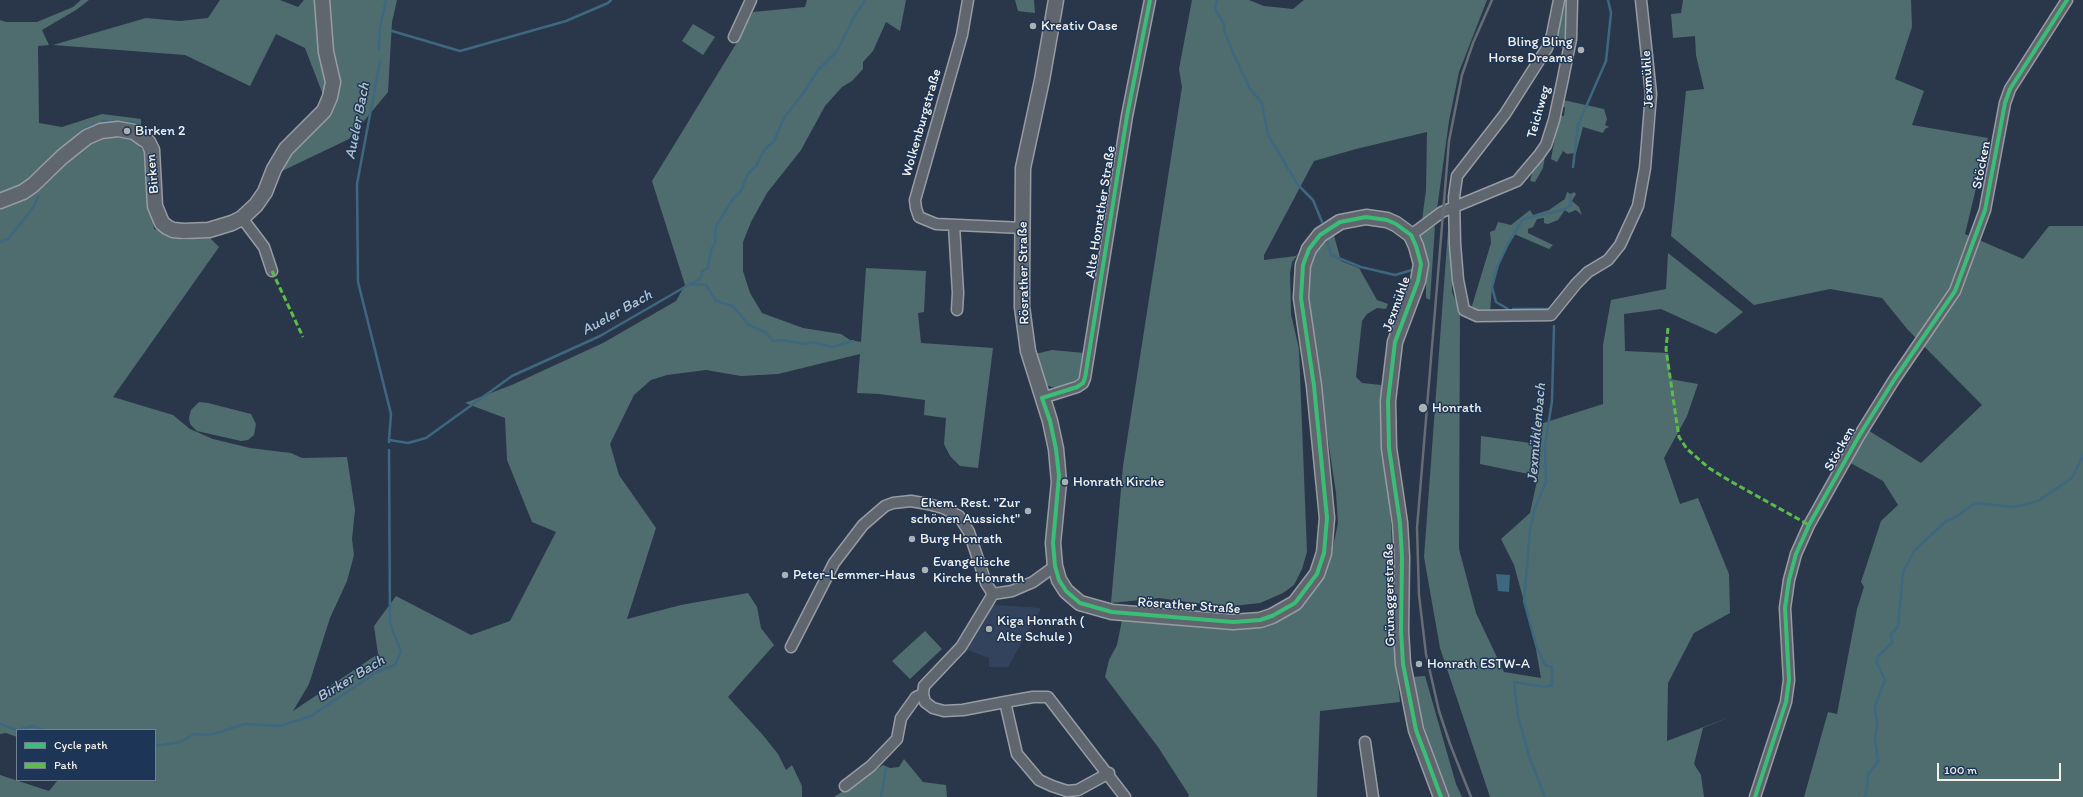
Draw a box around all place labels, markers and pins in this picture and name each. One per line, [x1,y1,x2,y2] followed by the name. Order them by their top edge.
[1041,18,1118,34] place label: Kreativ Oase
[1028,21,1038,31] marker: Kreativ Oase
[1489,34,1573,66] place label: Bling Bling Horse Dreams
[1576,45,1586,55] marker: Bling Bling Horse Dreams
[135,123,185,139] place label: Birken 2
[122,126,132,136] marker: Birken 2
[1432,400,1482,416] place label: Honrath
[1417,402,1429,414] marker: Honrath
[1073,474,1164,490] place label: Honrath Kirche
[1060,477,1070,487] marker: Honrath Kirche
[911,495,1020,528] place label: Ehem. Rest. "Zur schönen Aussicht"
[1023,506,1033,516] marker: Ehem. Rest. "Zur schönen Aussicht"
[920,531,1002,547] place label: Burg Honrath
[907,534,917,544] marker: Burg Honrath
[933,554,1024,586] place label: Evangelische Kirche Honrath
[920,565,930,575] marker: Evangelische Kirche Honrath
[793,567,916,583] place label: Peter-Lemmer-Haus
[780,570,790,580] marker: Peter-Lemmer-Haus
[997,613,1084,646] place label: Kiga Honrath ( Alte Schule )
[984,624,994,634] marker: Kiga Honrath ( Alte Schule )
[1427,656,1530,672] place label: Honrath ESTW-A
[1414,659,1424,669] marker: Honrath ESTW-A

